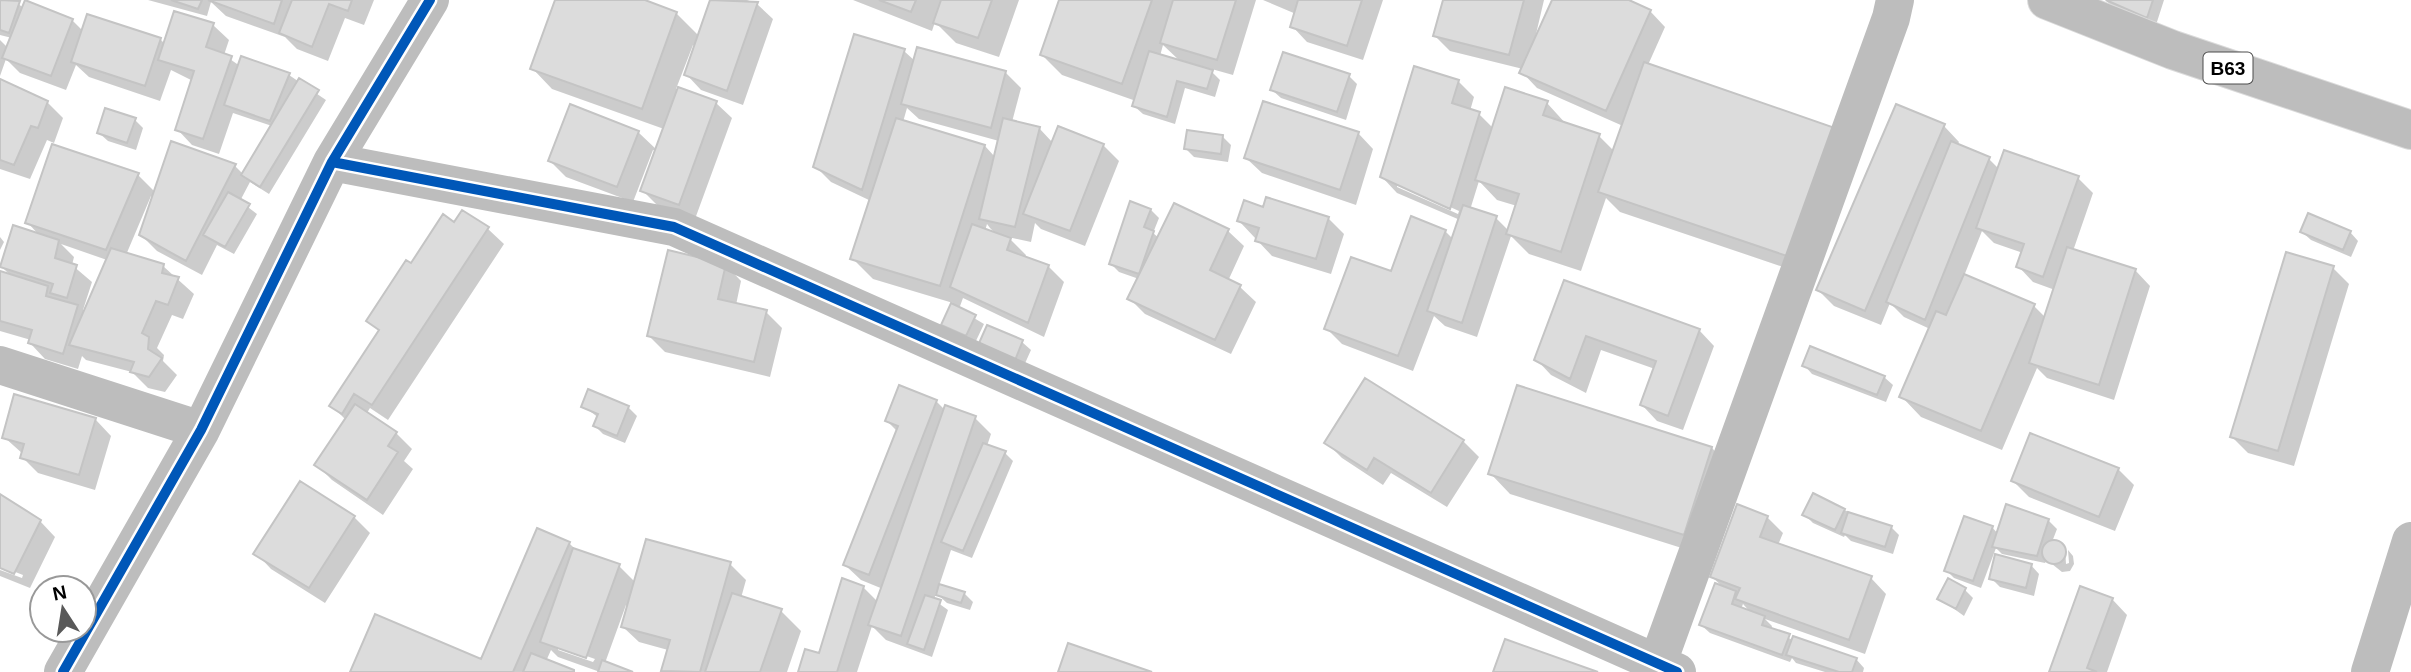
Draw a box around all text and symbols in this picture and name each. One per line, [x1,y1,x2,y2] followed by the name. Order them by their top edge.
[2204,52,2252,83] road number: B63
[28,574,98,644] north arrow
[51,581,68,605] text: N

